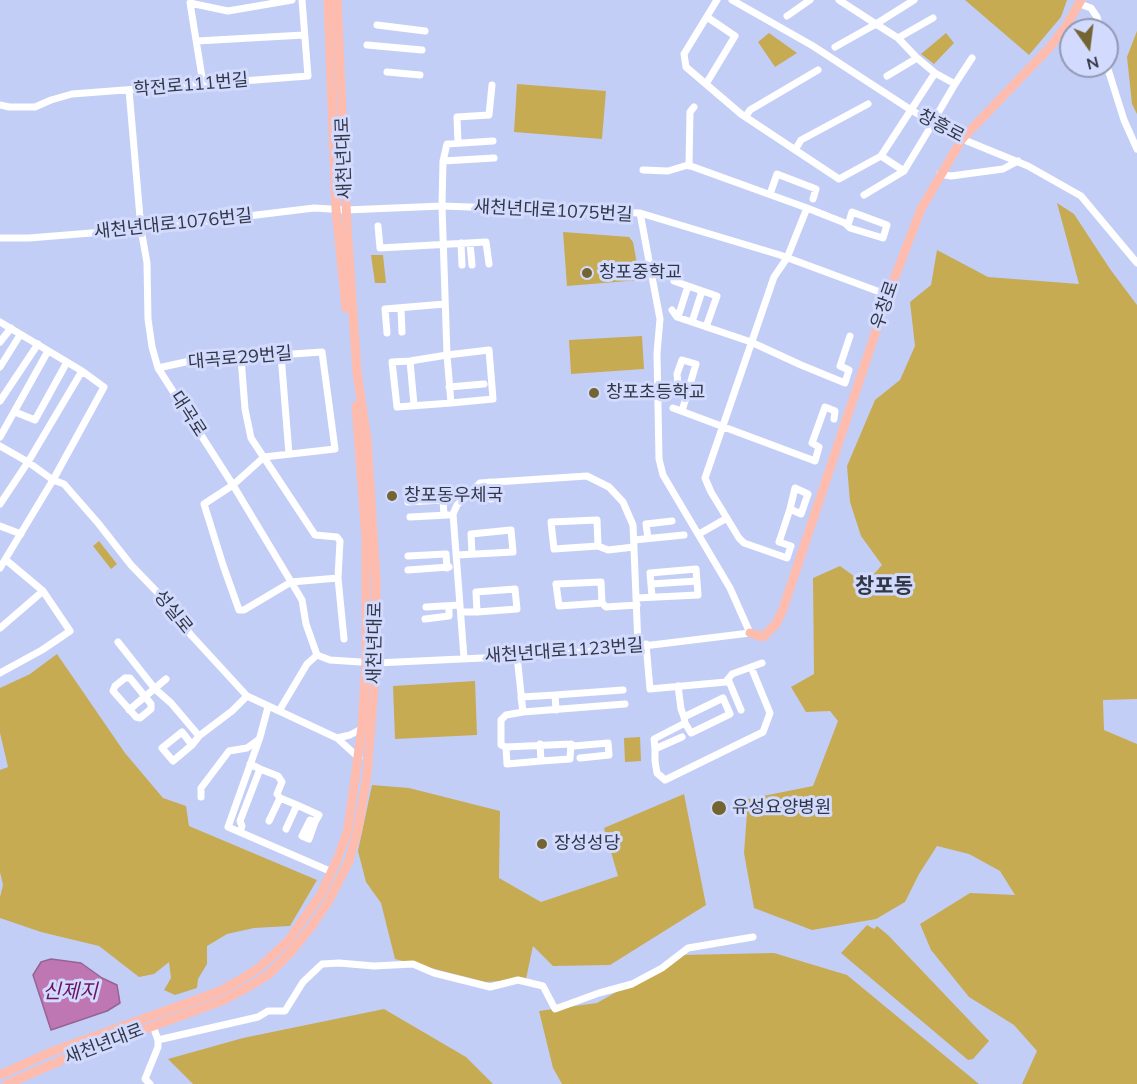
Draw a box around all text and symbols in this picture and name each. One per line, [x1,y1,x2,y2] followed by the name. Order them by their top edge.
[1059,18,1119,78] north arrow
[1085,52,1101,75] text: N
[133,69,249,101] street label: 학전로111번길
[914,105,968,147] street label: 창흥로
[332,116,356,200] street label: 새천년대로
[473,196,633,226] street label: 새천년대로1075번길
[93,205,253,243] street label: 새천년대로1076번길
[599,262,682,284] place label: 창포중학교
[580,266,594,280] marker: 창포중학교
[867,278,903,332] street label: 우창로
[187,343,293,373] street label: 대곡로29번길
[606,382,705,404] place label: 창포초등학교
[587,386,601,400] marker: 창포초등학교
[165,387,211,441] street label: 대곡로
[404,485,503,507] place label: 창포동우체국
[385,489,399,503] marker: 창포동우체국
[855,574,913,600] district label: 창포동
[149,586,197,638] street label: 성실로
[363,601,387,685] street label: 새천년대로
[484,635,644,667] street label: 새천년대로1123번길
[732,797,831,819] place label: 유성요양병원
[710,799,728,817] marker: 유성요양병원
[554,833,620,855] place label: 장성성당
[535,837,549,851] marker: 장성성당
[42,980,98,1004] water label: 신제지
[61,1019,147,1069] street label: 새천년대로

